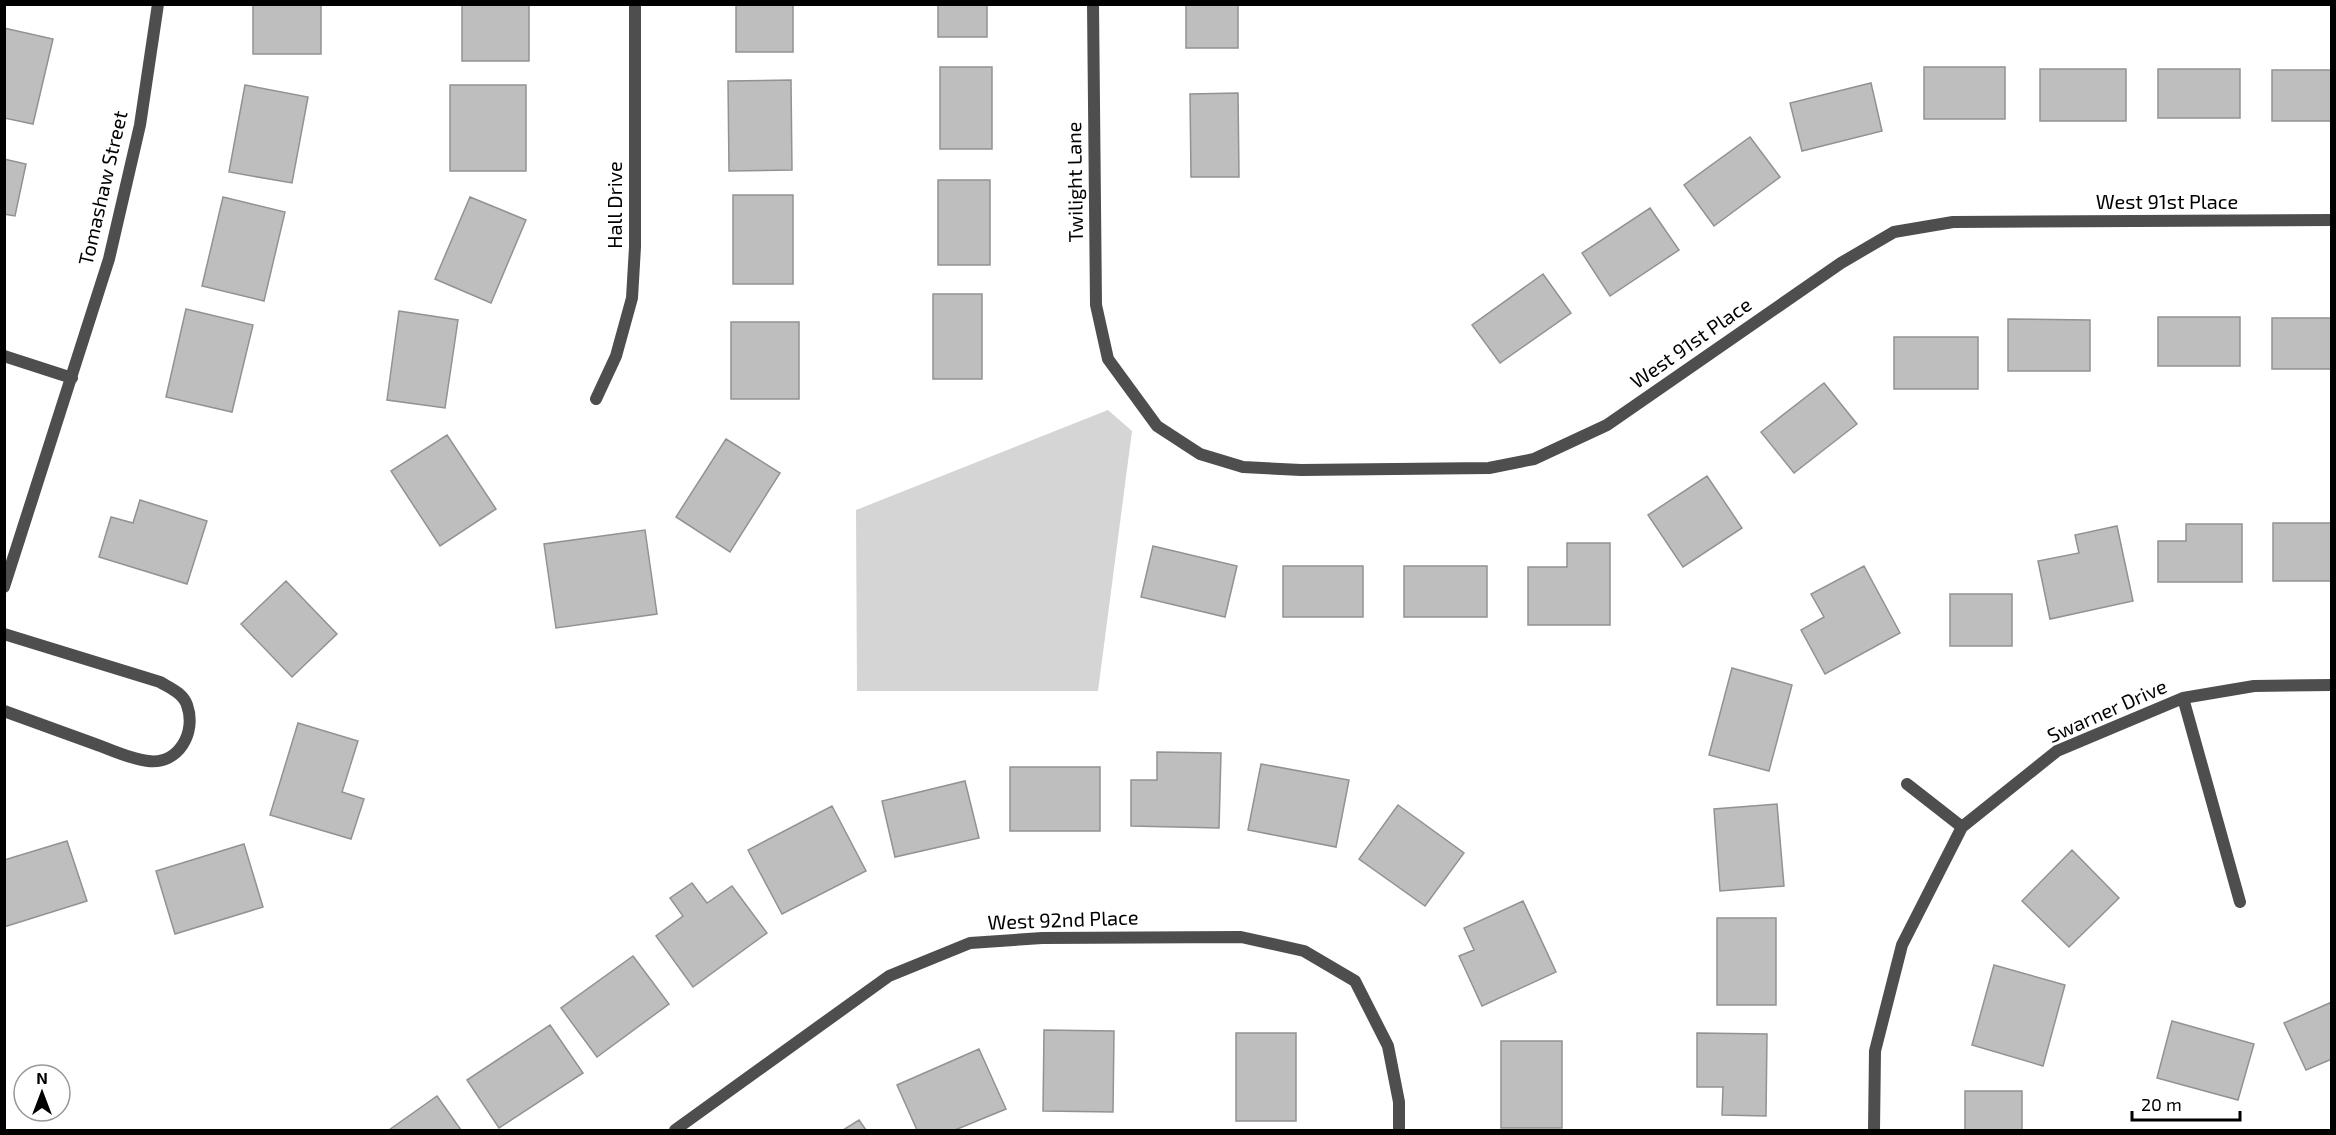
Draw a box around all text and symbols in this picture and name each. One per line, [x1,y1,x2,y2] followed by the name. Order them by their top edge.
[73,108,132,268] street label: Tomashaw Street
[1061,121,1087,243] street label: Twilight Lane
[602,161,626,249] street label: Hall Drive
[2096,189,2238,213] street label: West 91st Place
[1625,292,1756,393] street label: West 91st Place
[2043,673,2170,747] street label: Swarner Drive
[987,904,1139,934] street label: West 92nd Place
[12,1063,72,1123] north arrow
[36,1068,48,1087] text: N
[2132,1084,2240,1122] scale bar
[2141,1093,2182,1115] text: 20 m

